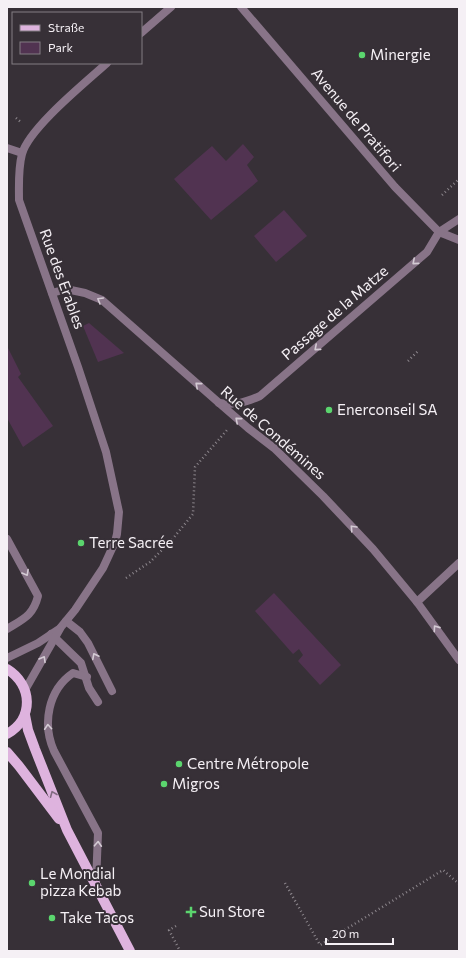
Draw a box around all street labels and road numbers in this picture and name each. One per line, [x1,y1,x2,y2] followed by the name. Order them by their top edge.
[308,64,405,175] street label: Avenue de Pratifori
[36,226,89,331] street label: Rue des Erables
[277,261,391,363] street label: Passage de la Matze
[217,382,330,483] street label: Rue de Condémines

